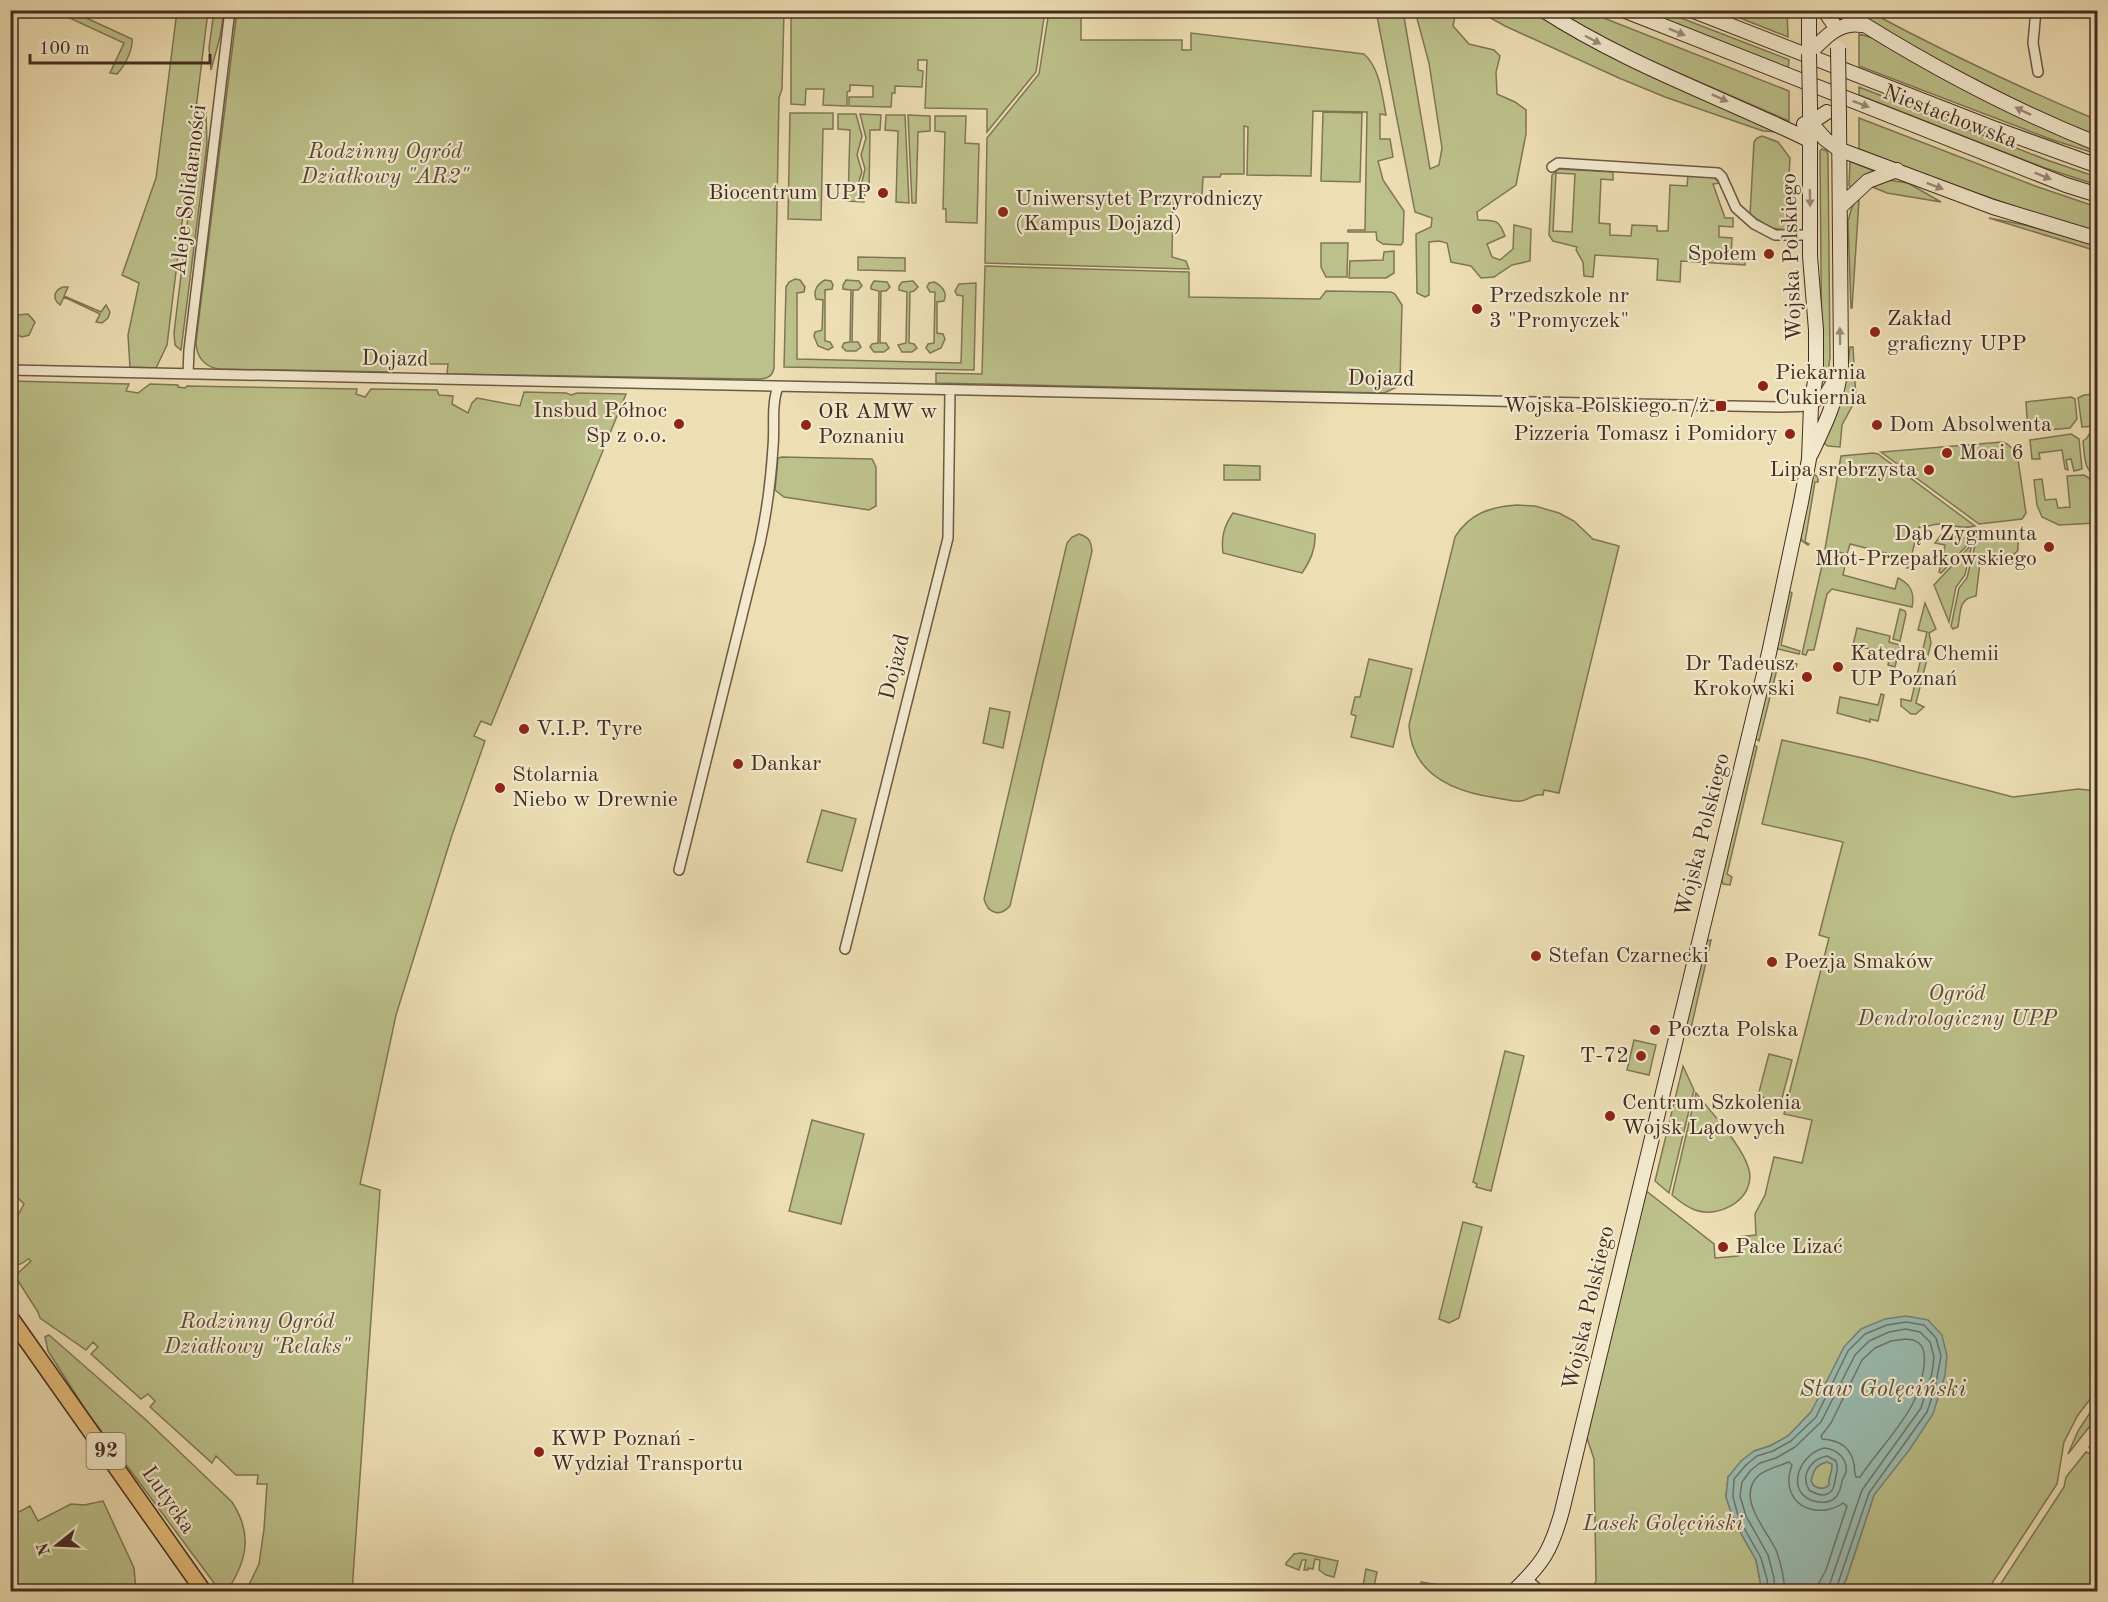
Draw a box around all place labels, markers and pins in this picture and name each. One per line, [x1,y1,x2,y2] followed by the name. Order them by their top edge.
[708,182,871,204] place label: Biocentrum UPP
[876,186,890,200] marker: Biocentrum UPP
[1015,188,1264,235] place label: Uniwersytet Przyrodniczy (Kampus Dojazd)
[996,205,1010,219] marker: Uniwersytet Przyrodniczy (Kampus Dojazd)
[1687,243,1757,265] place label: Społem
[1762,247,1776,261] marker: Społem
[1489,285,1629,332] place label: Przedszkole nr 3 "Promyczek"
[1470,302,1484,316] marker: Przedszkole nr 3 "Promyczek"
[1887,308,2026,355] place label: Zakład graficzny UPP
[1868,325,1882,339] marker: Zakład graficzny UPP
[1775,362,1867,409] place label: Piekarnia Cukiernia
[1756,379,1770,393] marker: Piekarnia Cukiernia
[1504,395,1709,417] place label: Wojska Polskiego n/ż
[1714,399,1728,413] marker: Wojska Polskiego n/ż
[533,400,667,447] place label: Insbud Północ Sp z o.o.
[818,401,937,448] place label: OR AMW w Poznaniu
[1889,414,2052,436] place label: Dom Absolwenta
[672,417,686,431] marker: Insbud Północ Sp z o.o.
[799,418,813,432] marker: OR AMW w Poznaniu
[1870,418,1884,432] marker: Dom Absolwenta
[1513,423,1778,445] place label: Pizzeria Tomasz i Pomidory
[1783,427,1797,441] marker: Pizzeria Tomasz i Pomidory
[1959,442,2024,464] place label: Moai 6
[1940,446,1954,460] marker: Moai 6
[1769,459,1917,481] place label: Lipa srebrzysta
[1922,463,1936,477] marker: Lipa srebrzysta
[1815,523,2037,570] place label: Dąb Zygmunta Młot-Przepałkowskiego
[2042,540,2056,554] marker: Dąb Zygmunta Młot-Przepałkowskiego
[1850,643,1999,690] place label: Katedra Chemii UP Poznań
[1685,653,1795,700] place label: Dr Tadeusz Krokowski
[1831,660,1845,674] marker: Katedra Chemii UP Poznań
[1800,670,1814,684] marker: Dr Tadeusz Krokowski
[536,718,642,740] place label: V.I.P. Tyre
[517,722,531,736] marker: V.I.P. Tyre
[750,753,821,775] place label: Dankar
[731,757,745,771] marker: Dankar
[512,764,678,811] place label: Stolarnia Niebo w Drewnie
[493,781,507,795] marker: Stolarnia Niebo w Drewnie
[1548,945,1709,967] place label: Stefan Czarnecki
[1529,949,1543,963] marker: Stefan Czarnecki
[1784,951,1934,973] place label: Poezja Smaków
[1765,955,1779,969] marker: Poezja Smaków
[1667,1019,1798,1041] place label: Poczta Polska
[1648,1023,1662,1037] marker: Poczta Polska
[1580,1045,1629,1067] place label: T-72
[1634,1049,1648,1063] marker: T-72
[1622,1092,1801,1139] place label: Centrum Szkolenia Wojsk Lądowych
[1603,1109,1617,1123] marker: Centrum Szkolenia Wojsk Lądowych
[1735,1236,1843,1258] place label: Palce Lizać
[1716,1240,1730,1254] marker: Palce Lizać
[551,1428,743,1475] place label: KWP Poznań - Wydział Transportu
[532,1445,546,1459] marker: KWP Poznań - Wydział Transportu

